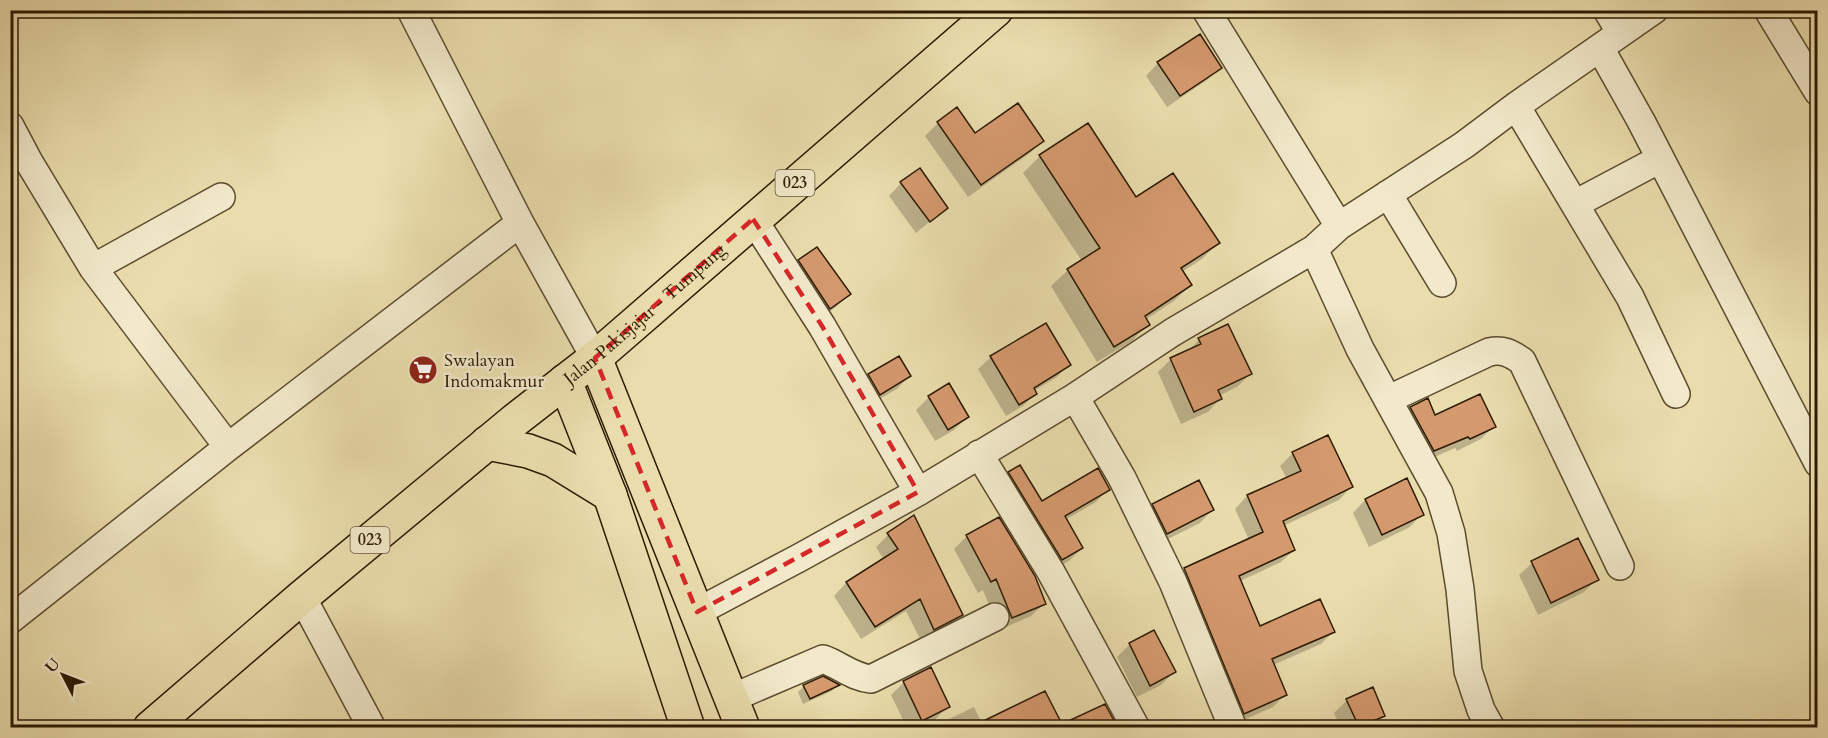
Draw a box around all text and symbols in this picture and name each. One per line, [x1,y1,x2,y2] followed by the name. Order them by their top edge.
[776,170,814,196] road number: 023
[556,237,732,392] street label: Jalan Pakisjajar - Tumpang
[444,348,544,394] place label: Swalayan Indomakmur
[407,354,439,386] supermarket icon: Swalayan Indomakmur
[350,527,389,553] road number: 023
[33,645,93,705] north arrow
[40,653,65,678] text: U

